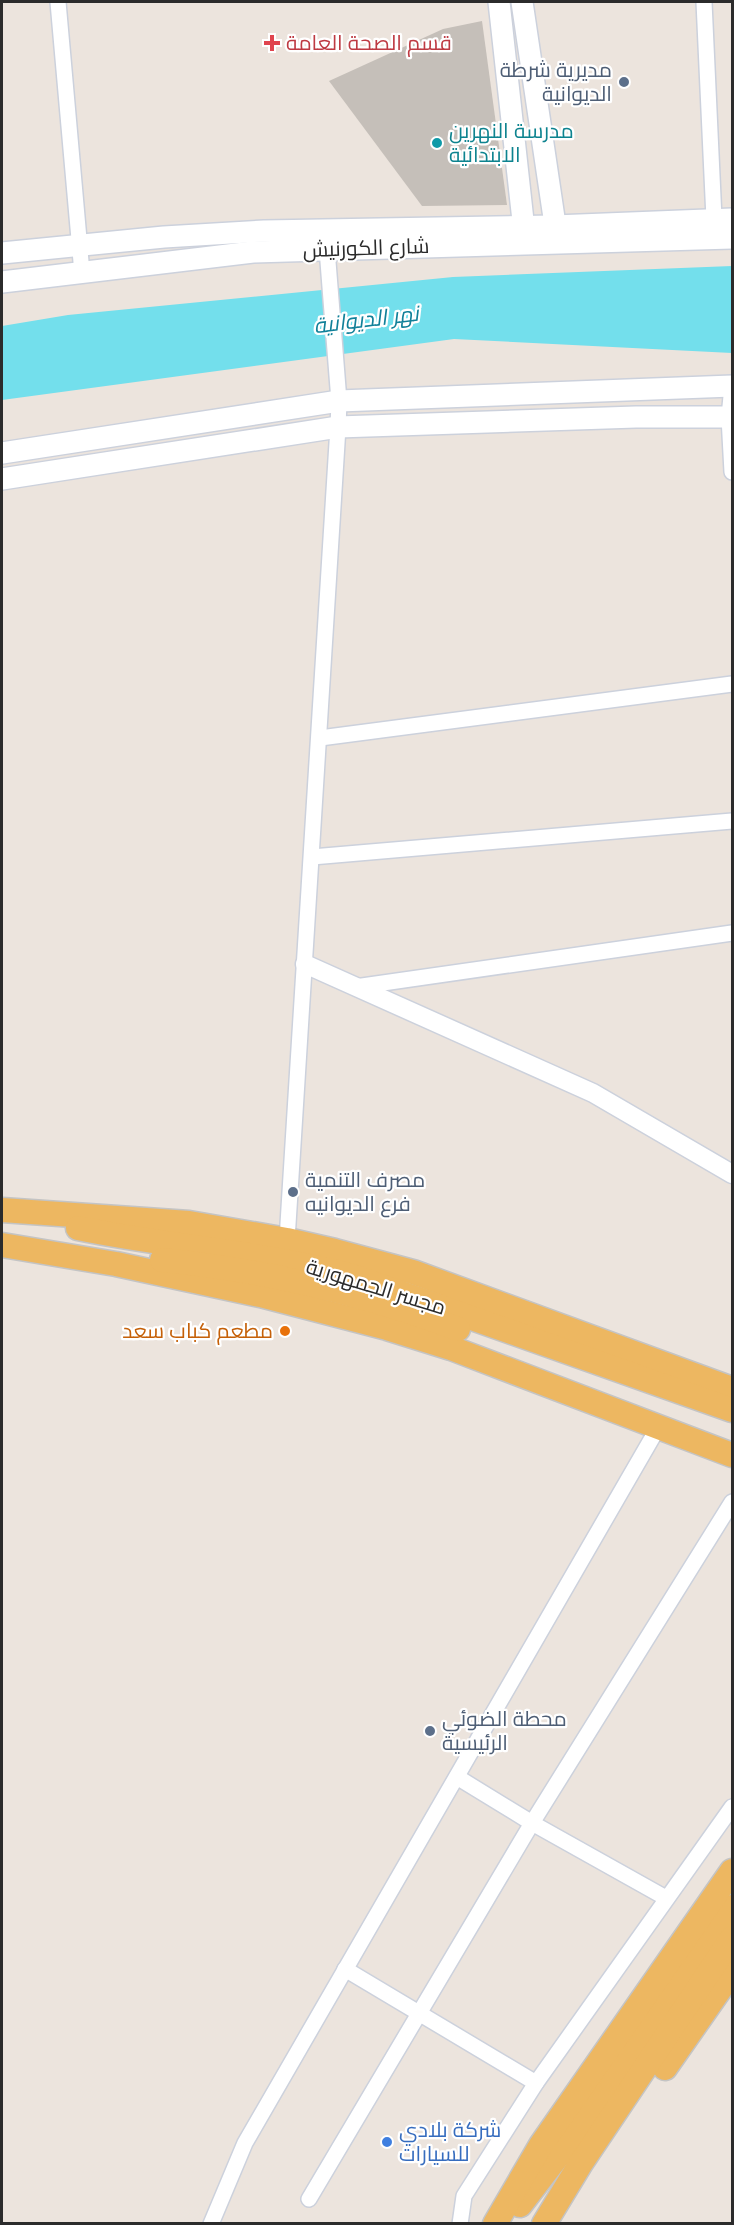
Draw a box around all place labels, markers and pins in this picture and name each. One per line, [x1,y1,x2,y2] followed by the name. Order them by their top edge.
[286,30,452,57] place label: قسم الصحة العامة
[263,34,281,52] marker: قسم الصحة العامة
[500,57,612,106] place label: مديرية شرطة الديوانية
[617,75,631,89] marker: مديرية شرطة الديوانية
[449,118,574,167] place label: مدرسة النهرين الابتدائية
[430,136,444,150] marker: مدرسة النهرين الابتدائية
[305,1167,425,1218] place label: مصرف التنمية فرع الديوانيه
[286,1185,300,1199] marker: مصرف التنمية فرع الديوانيه
[122,1318,273,1345] place label: مطعم كباب سعد
[278,1324,292,1338] marker: مطعم كباب سعد
[442,1706,567,1755] place label: محطة الضوئي الرئيسية
[423,1724,437,1738] marker: محطة الضوئي الرئيسية
[399,2117,501,2166] place label: شركة بلادي للسيارات
[380,2135,394,2149] marker: شركة بلادي للسيارات

